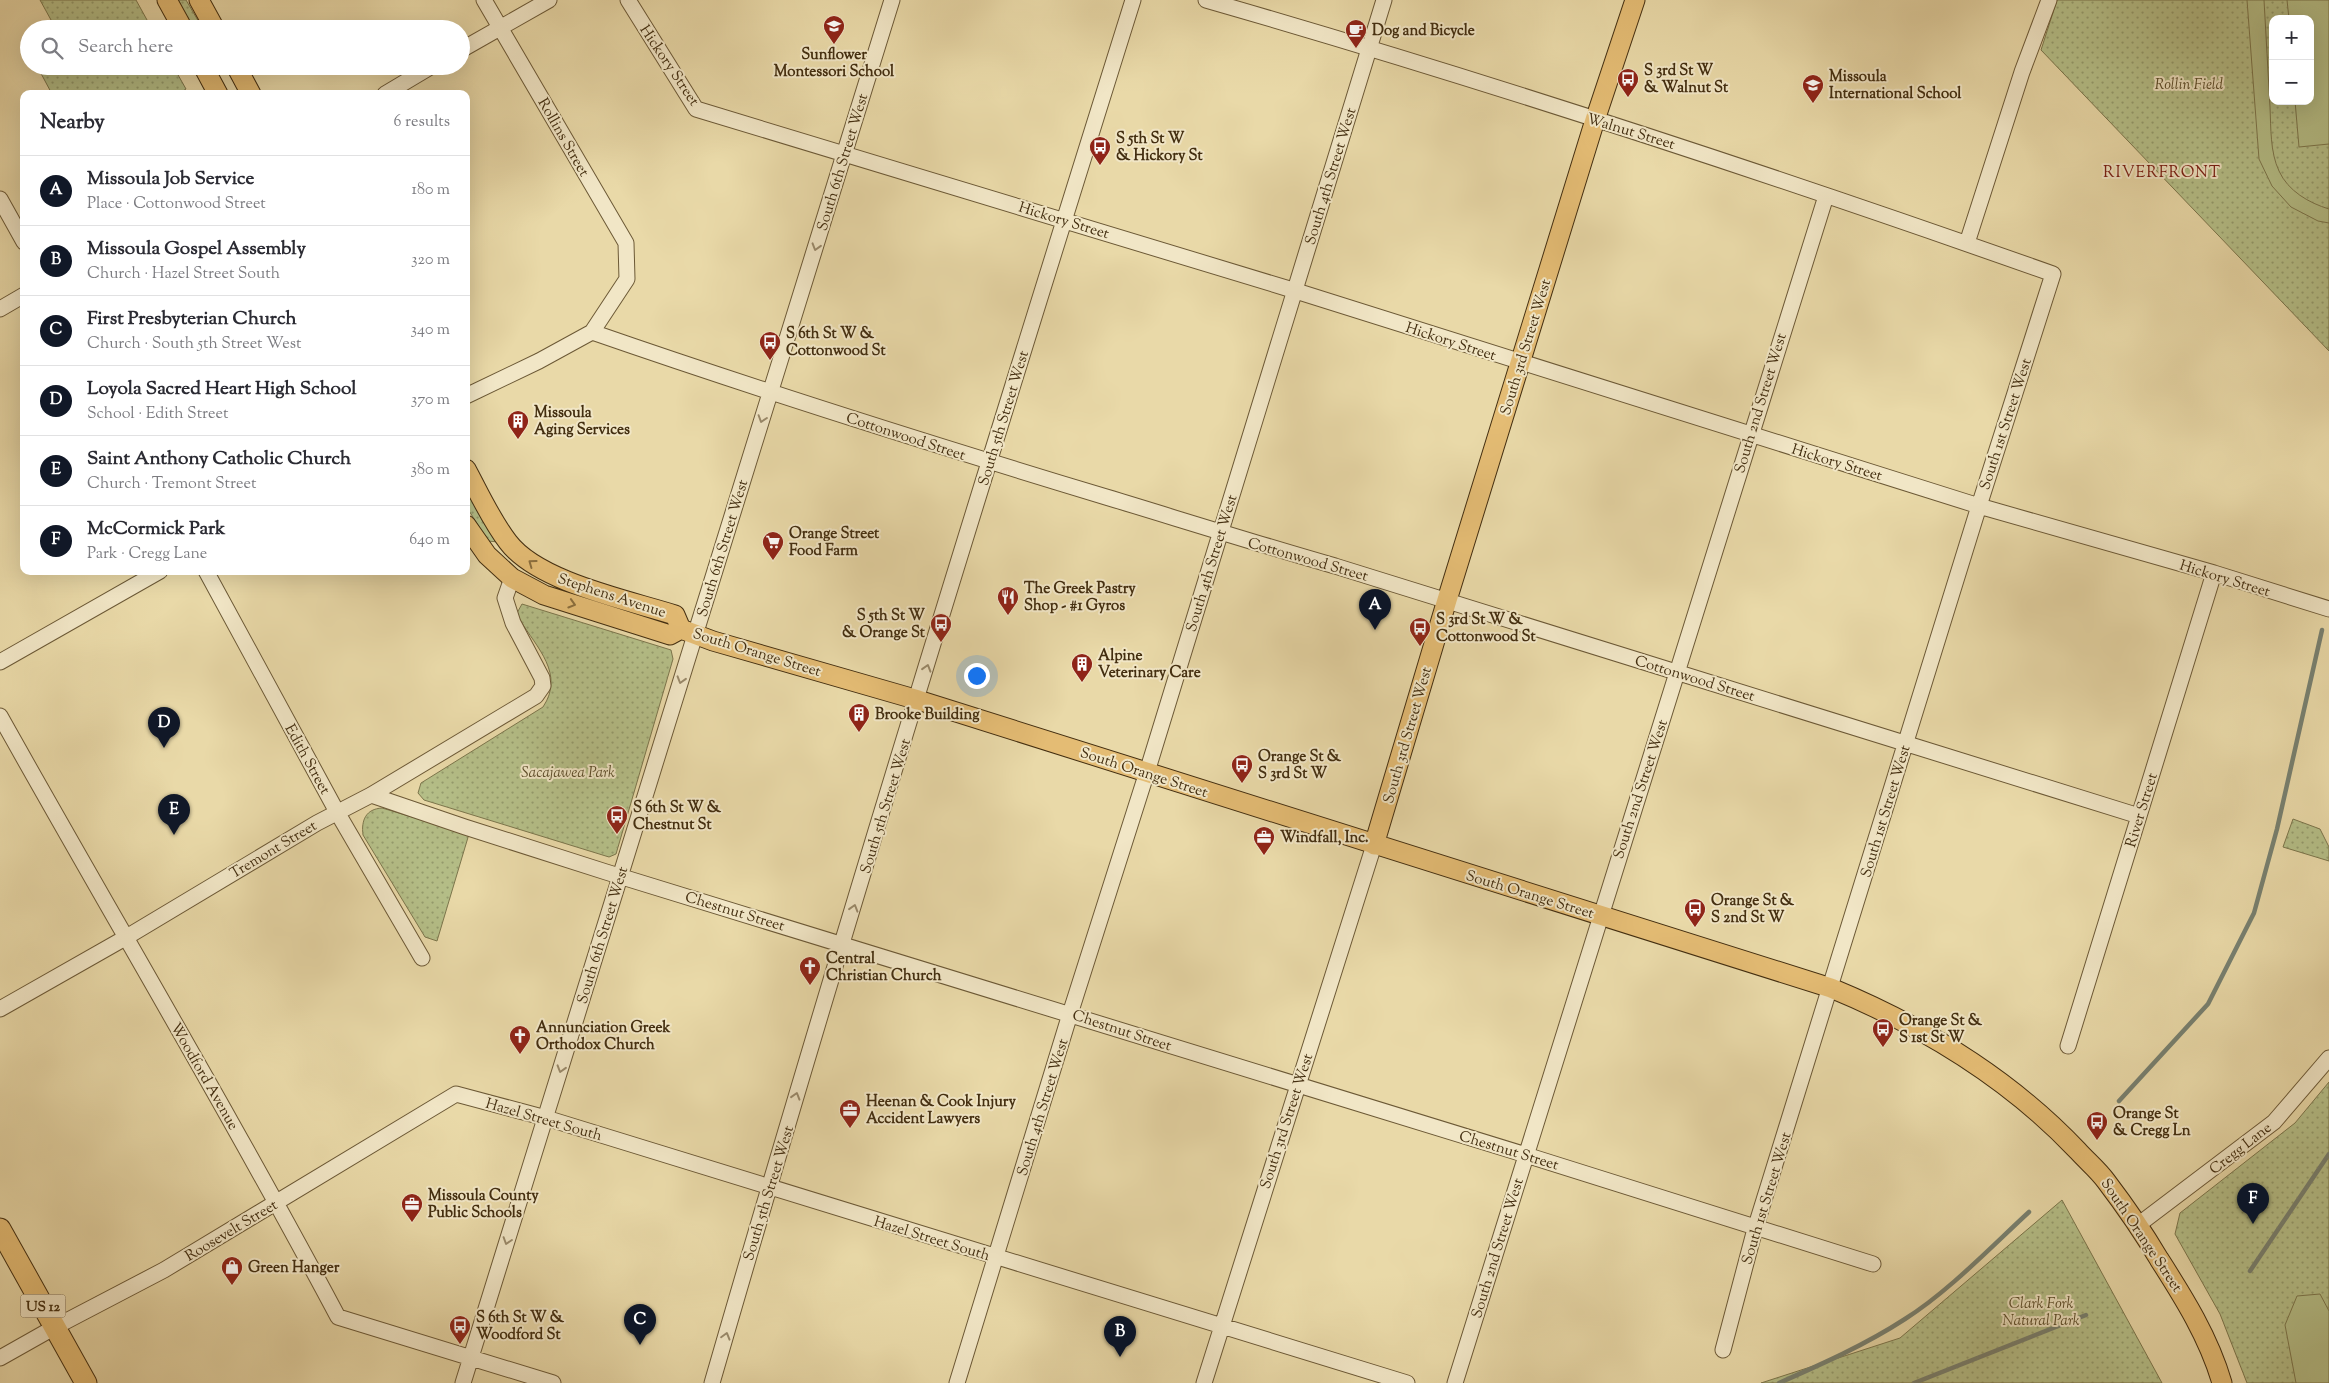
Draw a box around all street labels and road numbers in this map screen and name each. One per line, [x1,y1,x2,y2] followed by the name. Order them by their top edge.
[634,21,704,111] street label: Hickory Street
[813,91,874,234] street label: South 6th Street West
[532,94,594,181] street label: Rollins Street
[1301,105,1362,248] street label: South 4th Street West
[1584,109,1677,156] street label: Walnut Street
[1016,198,1112,245] street label: Hickory Street
[1496,277,1557,418] street label: South 3rd Street West
[1403,318,1498,367] street label: Hickory Street
[1730,331,1793,476] street label: South 2nd Street West
[974,348,1035,489] street label: South 5th Street West
[1975,356,2038,493] street label: South 1st Street West
[843,408,968,467] street label: Cottonwood Street
[1789,440,1885,487] street label: Hickory Street
[693,477,754,620] street label: South 6th Street West
[1182,492,1243,635] street label: South 4th Street West
[1245,533,1370,588] street label: Cottonwood Street
[2177,556,2273,603] street label: Hickory Street
[555,569,668,624] street label: Stephens Avenue
[690,624,823,683] street label: South Orange Street
[1632,651,1757,708] street label: Cottonwood Street
[1379,665,1438,806] street label: South 3rd Street West
[1609,717,1674,862] street label: South 2nd Street West
[279,721,335,799] street label: Edith Street
[856,736,917,877] street label: South 5th Street West
[1077,743,1210,804] street label: South Orange Street
[1856,743,1917,880] street label: South 1st Street West
[2121,771,2164,850] street label: River Street
[226,816,321,885] street label: Tremont Street
[573,864,634,1007] street label: South 6th Street West
[1463,866,1596,925] street label: South Orange Street
[682,887,787,938] street label: Chestnut Street
[1069,1005,1174,1057] street label: Chestnut Street
[164,1019,243,1134] street label: Woodford Avenue
[1013,1036,1074,1179] street label: South 4th Street West
[1256,1051,1319,1192] street label: South 3rd Street West
[483,1094,605,1147] street label: Hazel Street South
[2205,1118,2277,1180] street label: Cregg Lane
[739,1123,800,1264] street label: South 5th Street West
[1456,1126,1561,1177] street label: Chestnut Street
[1737,1130,1798,1267] street label: South 1st Street West
[2095,1175,2187,1297] street label: South Orange Street
[1467,1176,1530,1321] street label: South 2nd Street West
[181,1195,282,1267] street label: Roosevelt Street
[871,1212,992,1267] street label: Hazel Street South
[20,1294,66,1318] road number: US 12

